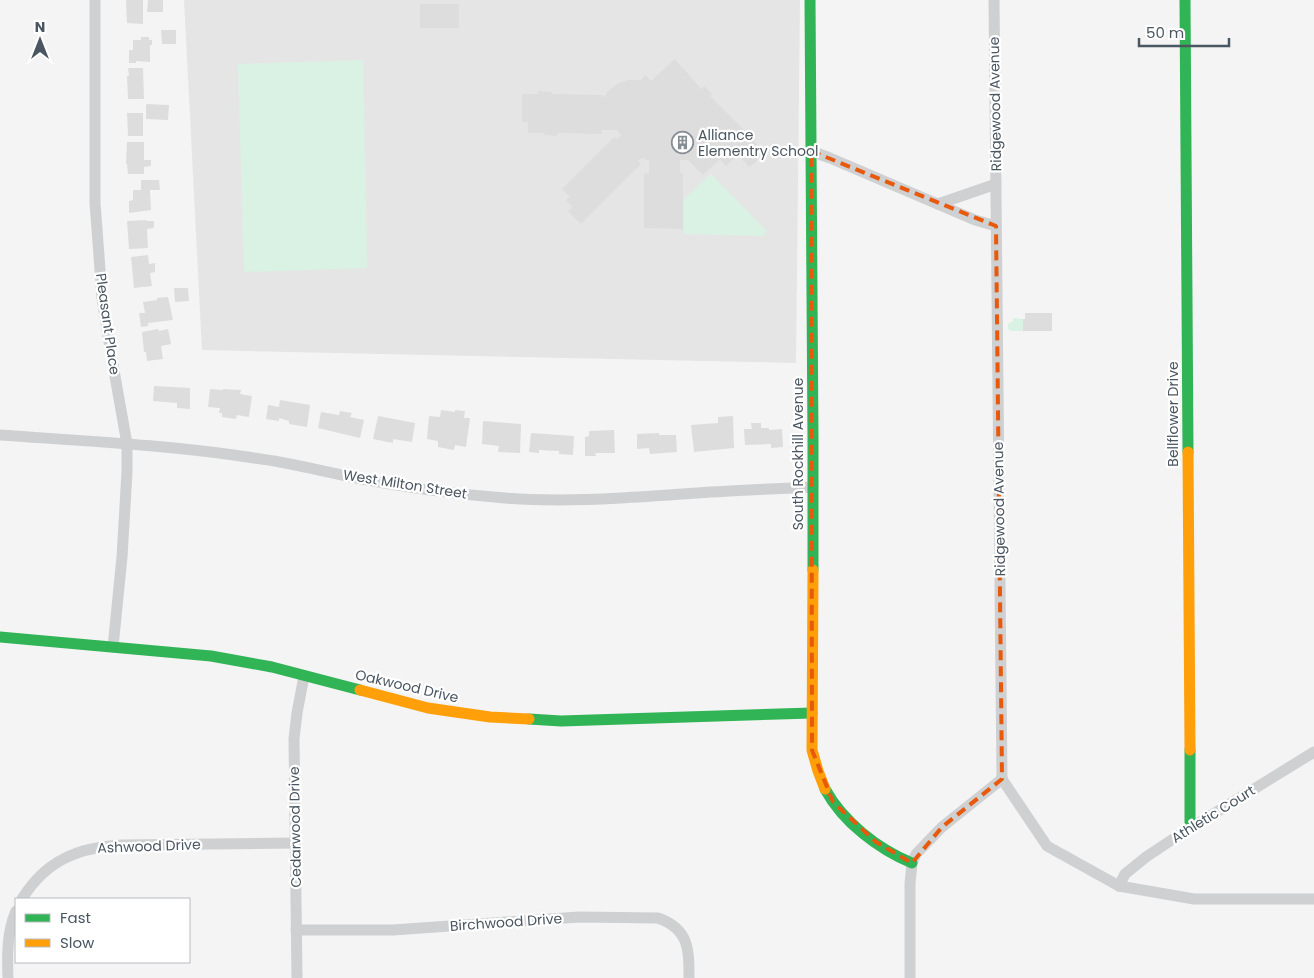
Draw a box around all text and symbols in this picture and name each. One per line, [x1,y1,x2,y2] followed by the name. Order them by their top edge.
[15,15,65,65] north arrow
[1139,15,1229,47] scale bar
[35,17,45,37] text: N
[1146,22,1184,43] text: 50 m
[984,36,1006,172] street label: Ridgewood Avenue
[698,125,818,161] place label: Alliance Elementry School
[670,131,694,155] building icon: Alliance Elementry School
[91,272,125,376] street label: Pleasant Place
[1163,361,1183,467] street label: Bellflower Drive
[788,377,808,530] street label: South Rockhill Avenue
[988,441,1010,577] street label: Ridgewood Avenue
[342,464,468,504] street label: West Milton Street
[353,664,461,708] street label: Oakwood Drive
[284,766,306,888] street label: Cedarwood Drive
[1167,780,1259,848] street label: Athletic Court
[97,834,201,858] street label: Ashwood Drive
[15,898,190,963] legend
[60,907,91,928] text: Fast
[449,908,563,936] street label: Birchwood Drive
[60,932,95,953] text: Slow

